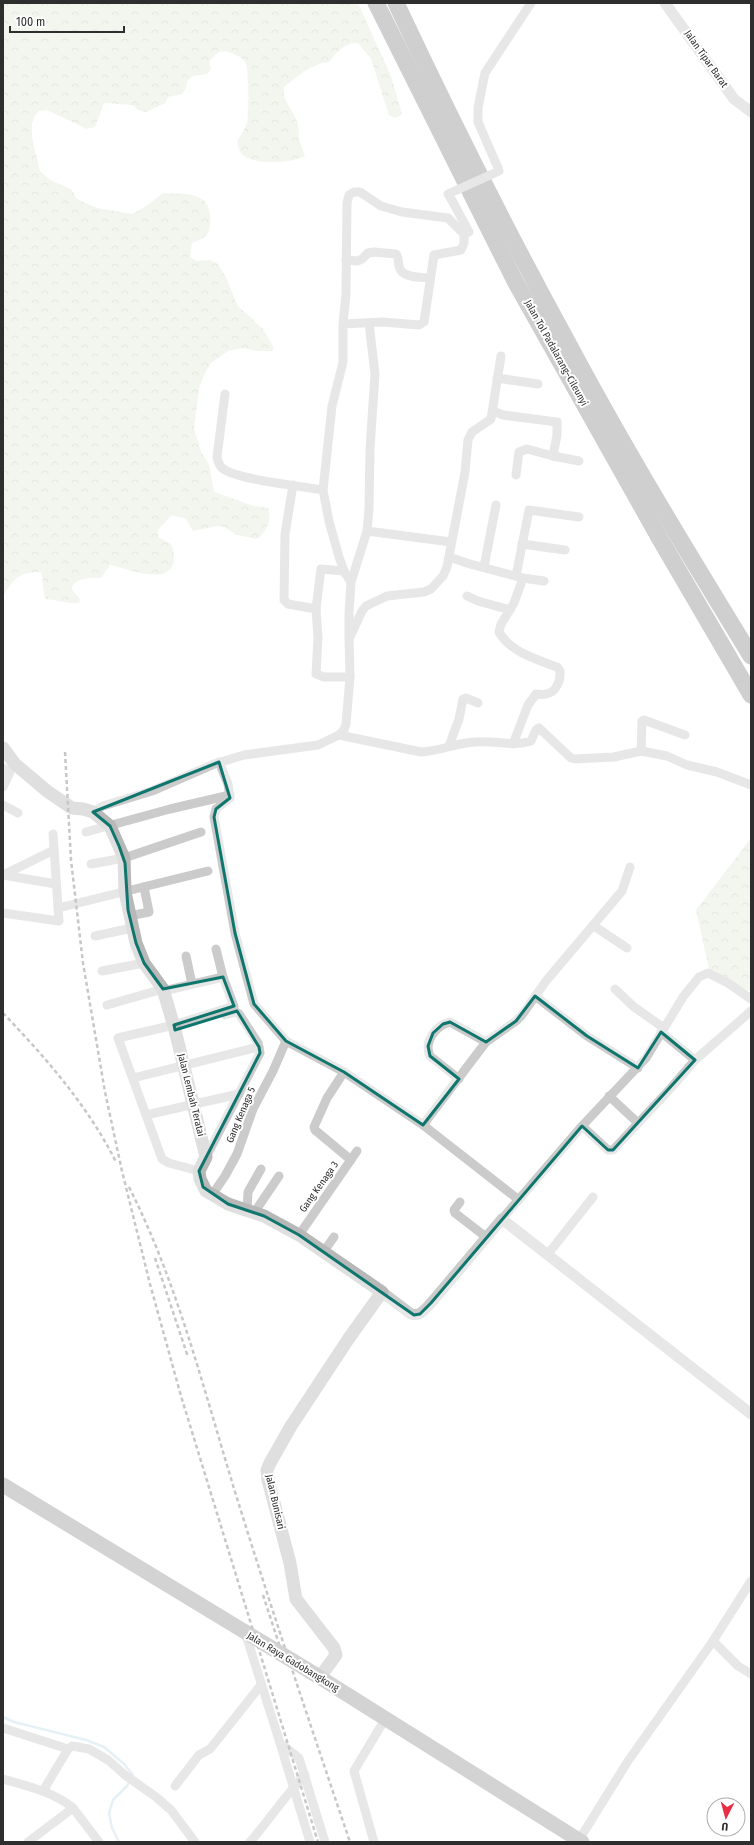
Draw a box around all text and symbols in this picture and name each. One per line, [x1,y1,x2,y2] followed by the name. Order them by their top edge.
[10,8,124,34] scale bar
[16,15,45,29] text: 100 m
[682,28,731,91] street label: Jalan Tipar Barat
[522,298,590,408] street label: Jalan Tol Padalarang–Cileunyi
[175,1052,207,1138] street label: Jalan Lembah Teratai
[224,1085,258,1145] street label: Gang Kenaga 5
[297,1159,341,1215] street label: Gang Kenaga 3
[263,1473,287,1531] street label: Jalan Bunisari
[245,1630,342,1694] street label: Jalan Raya Gadobangkong
[706,1797,746,1837] north arrow
[721,1820,729,1833] text: U

